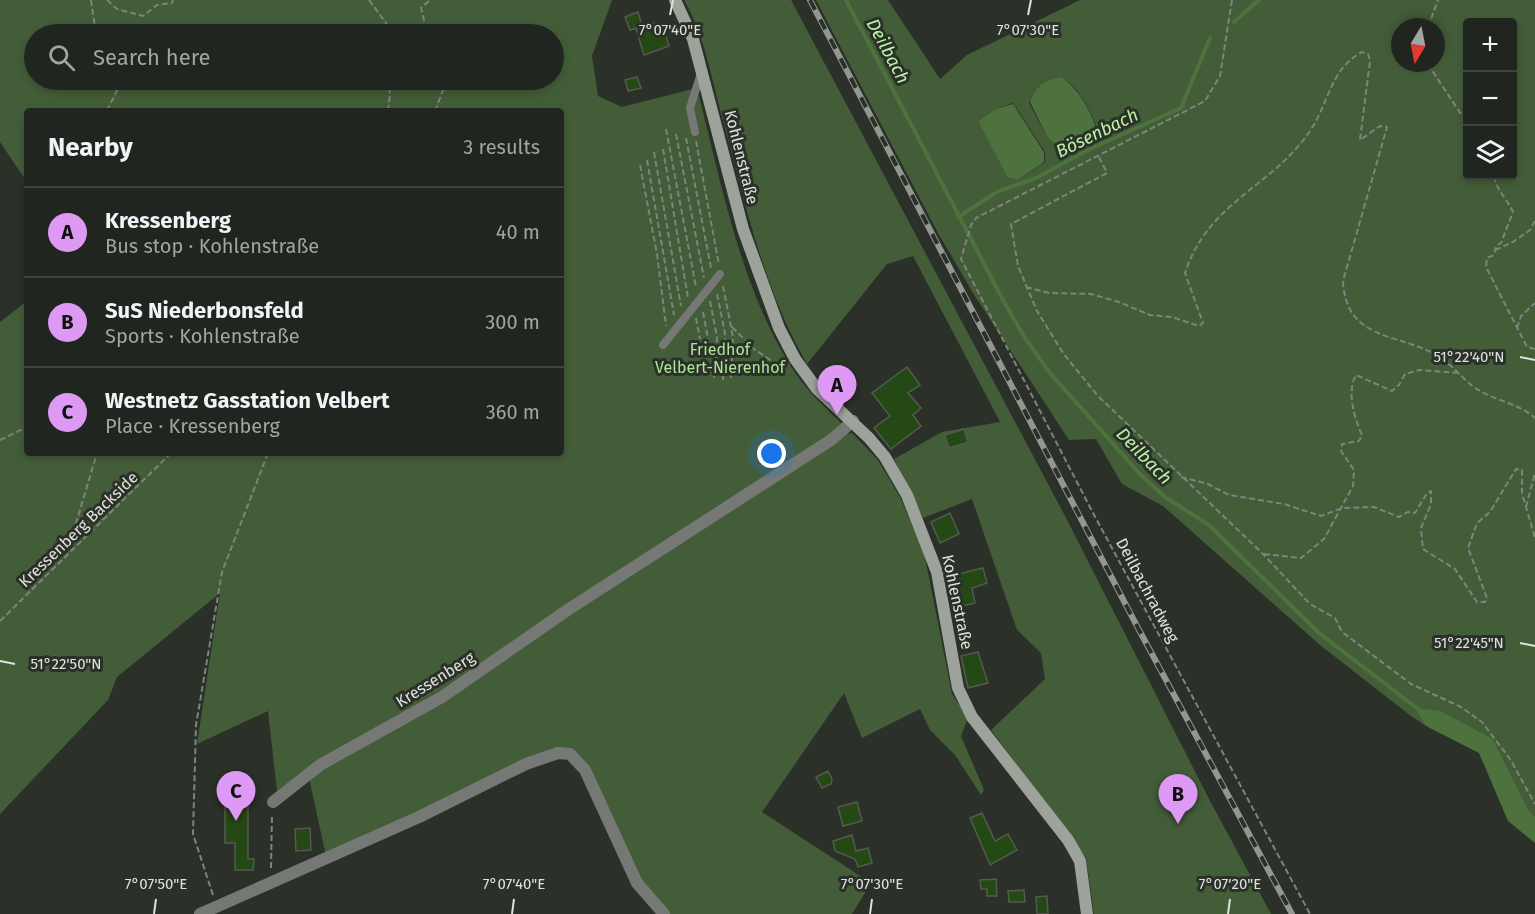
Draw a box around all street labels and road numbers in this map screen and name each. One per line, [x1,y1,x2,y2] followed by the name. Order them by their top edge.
[721,108,762,206] street label: Kohlenstraße
[15,468,142,591] street label: Kressenberg Backside
[1112,535,1183,646] street label: Deilbachradweg
[938,553,977,651] street label: Kohlenstraße
[392,647,479,711] street label: Kressenberg

